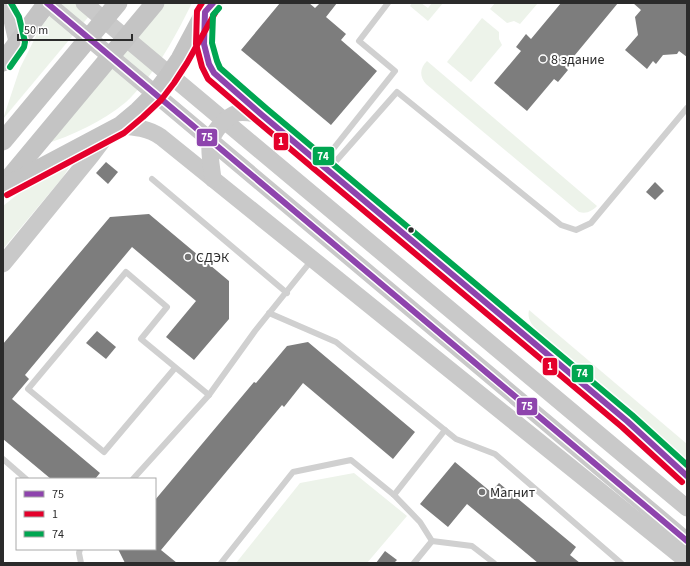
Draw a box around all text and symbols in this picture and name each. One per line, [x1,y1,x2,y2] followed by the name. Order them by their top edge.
[18,16,132,42] scale bar
[24,22,48,39] text: 50 m
[551,50,604,70] place label: 8 здание
[538,54,548,64] marker: 8 здание
[196,128,218,147] line badge: 75
[201,130,213,145] text: 75
[273,132,289,151] line badge: 1
[278,134,284,149] text: 1
[312,146,335,166] line badge: 74
[317,149,329,164] text: 74
[406,225,416,235] unlabelled marker
[196,248,230,268] place label: СДЭК
[183,252,193,262] marker: СДЭК
[542,357,558,376] line badge: 1
[547,359,553,374] text: 1
[571,364,594,383] line badge: 74
[576,366,588,381] text: 74
[516,397,538,416] line badge: 75
[521,399,533,414] text: 75
[16,478,156,550] legend
[490,483,536,503] place label: Магнит
[52,486,64,503] text: 75
[477,487,487,497] marker: Магнит
[52,506,58,523] text: 1
[52,526,64,543] text: 74

